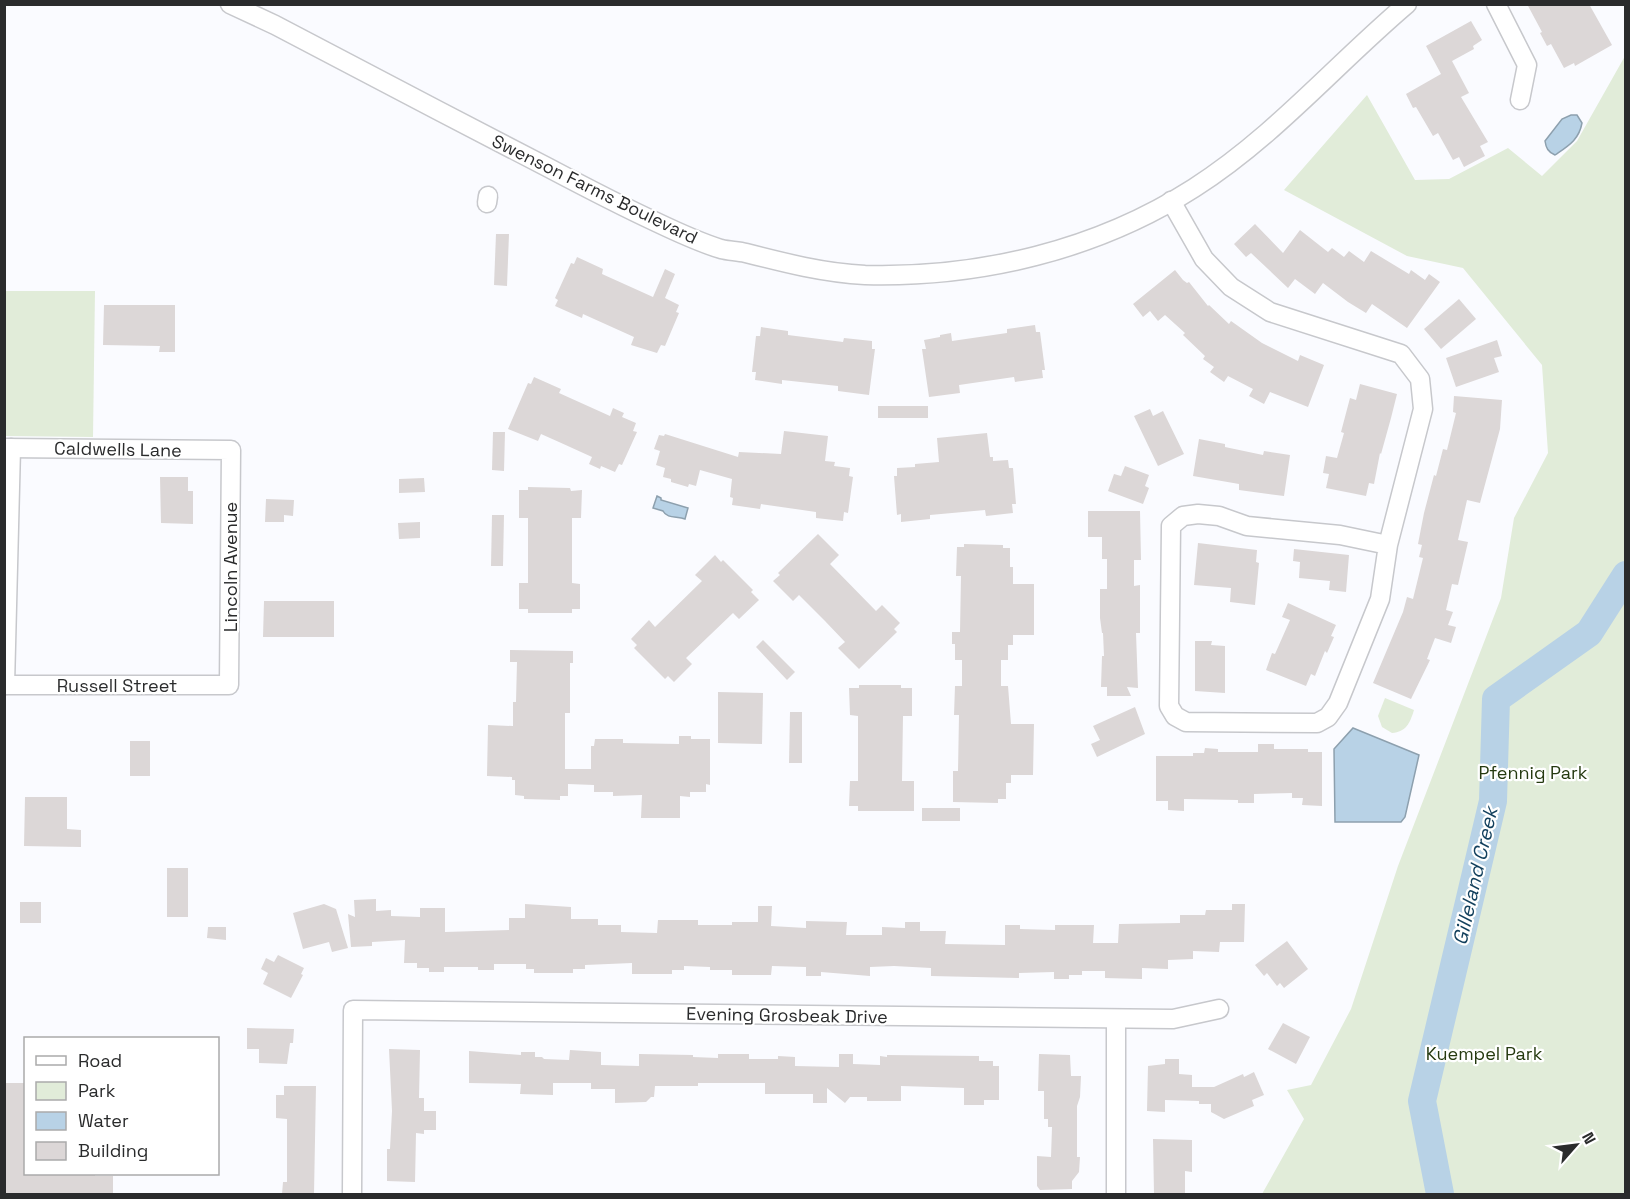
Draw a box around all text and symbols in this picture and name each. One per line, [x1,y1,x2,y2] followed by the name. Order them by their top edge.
[488,129,702,249] street label: Swenson Farms Boulevard
[54,436,182,462] street label: Caldwells Lane
[219,502,242,632] street label: Lincoln Avenue
[57,674,177,697] street label: Russell Street
[1478,761,1588,784] park label: Pfennig Park
[1446,802,1504,948] water label: Gilleland Creek
[686,1002,888,1028] street label: Evening Grosbeak Drive
[24,1037,219,1175] legend
[1426,1042,1543,1065] park label: Kuempel Park
[78,1049,122,1072] text: Road
[78,1079,116,1102] text: Park
[78,1109,129,1132] text: Water
[1546,1115,1606,1175] north arrow
[1577,1129,1601,1148] text: N
[78,1139,148,1162] text: Building

